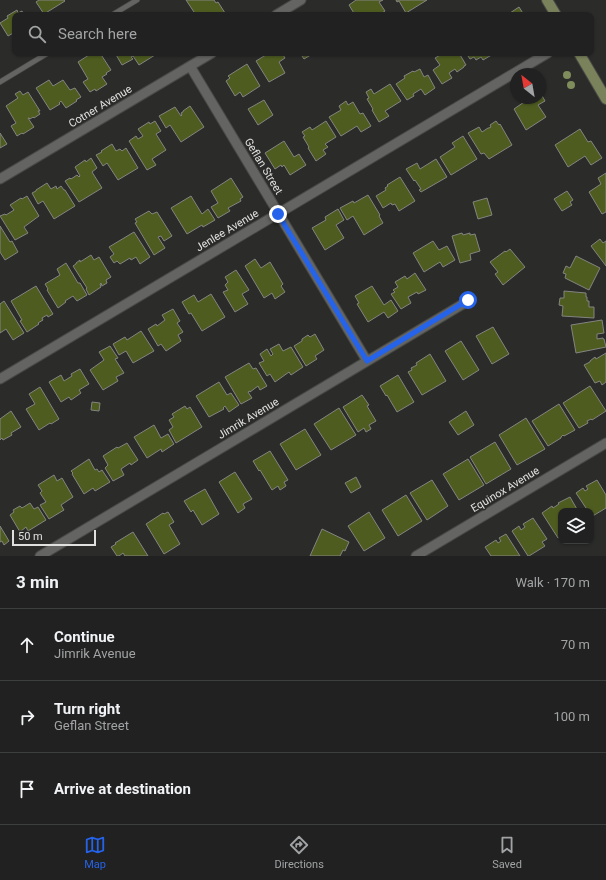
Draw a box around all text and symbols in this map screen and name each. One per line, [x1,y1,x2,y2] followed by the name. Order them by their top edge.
[12,12,594,56] search box
[26,23,48,45] icon: search
[58,25,137,43] text: Search here
[510,68,546,104] north arrow
[66,82,134,130] street label: Cotner Avenue
[242,136,286,197] street label: Geflan Street
[269,205,287,223] route end
[193,206,261,254] street label: Jenlee Avenue
[459,291,477,309] route start
[215,395,281,442] street label: Jimrik Avenue
[469,464,542,515] street label: Equinox Avenue
[558,508,594,544] map controls
[558,508,594,544] button: layers
[12,528,96,547] scale bar
[18,530,43,543] text: 50 m
[16,572,59,592] text: 3 min
[515,575,590,590] text: Walk · 170 m
[54,628,115,646] text: Continue
[16,634,38,656] icon: ahead
[561,637,590,652] text: 70 m
[54,646,136,661] text: Jimrik Avenue
[54,700,120,718] text: Turn right
[16,706,38,728] icon: right
[553,709,590,724] text: 100 m
[54,718,129,733] text: Geflan Street
[16,778,38,800] icon: arrive
[54,780,191,798] text: Arrive at destination
[84,834,106,871] tab: Map
[274,834,324,871] tab: Directions
[492,834,522,871] tab: Saved

